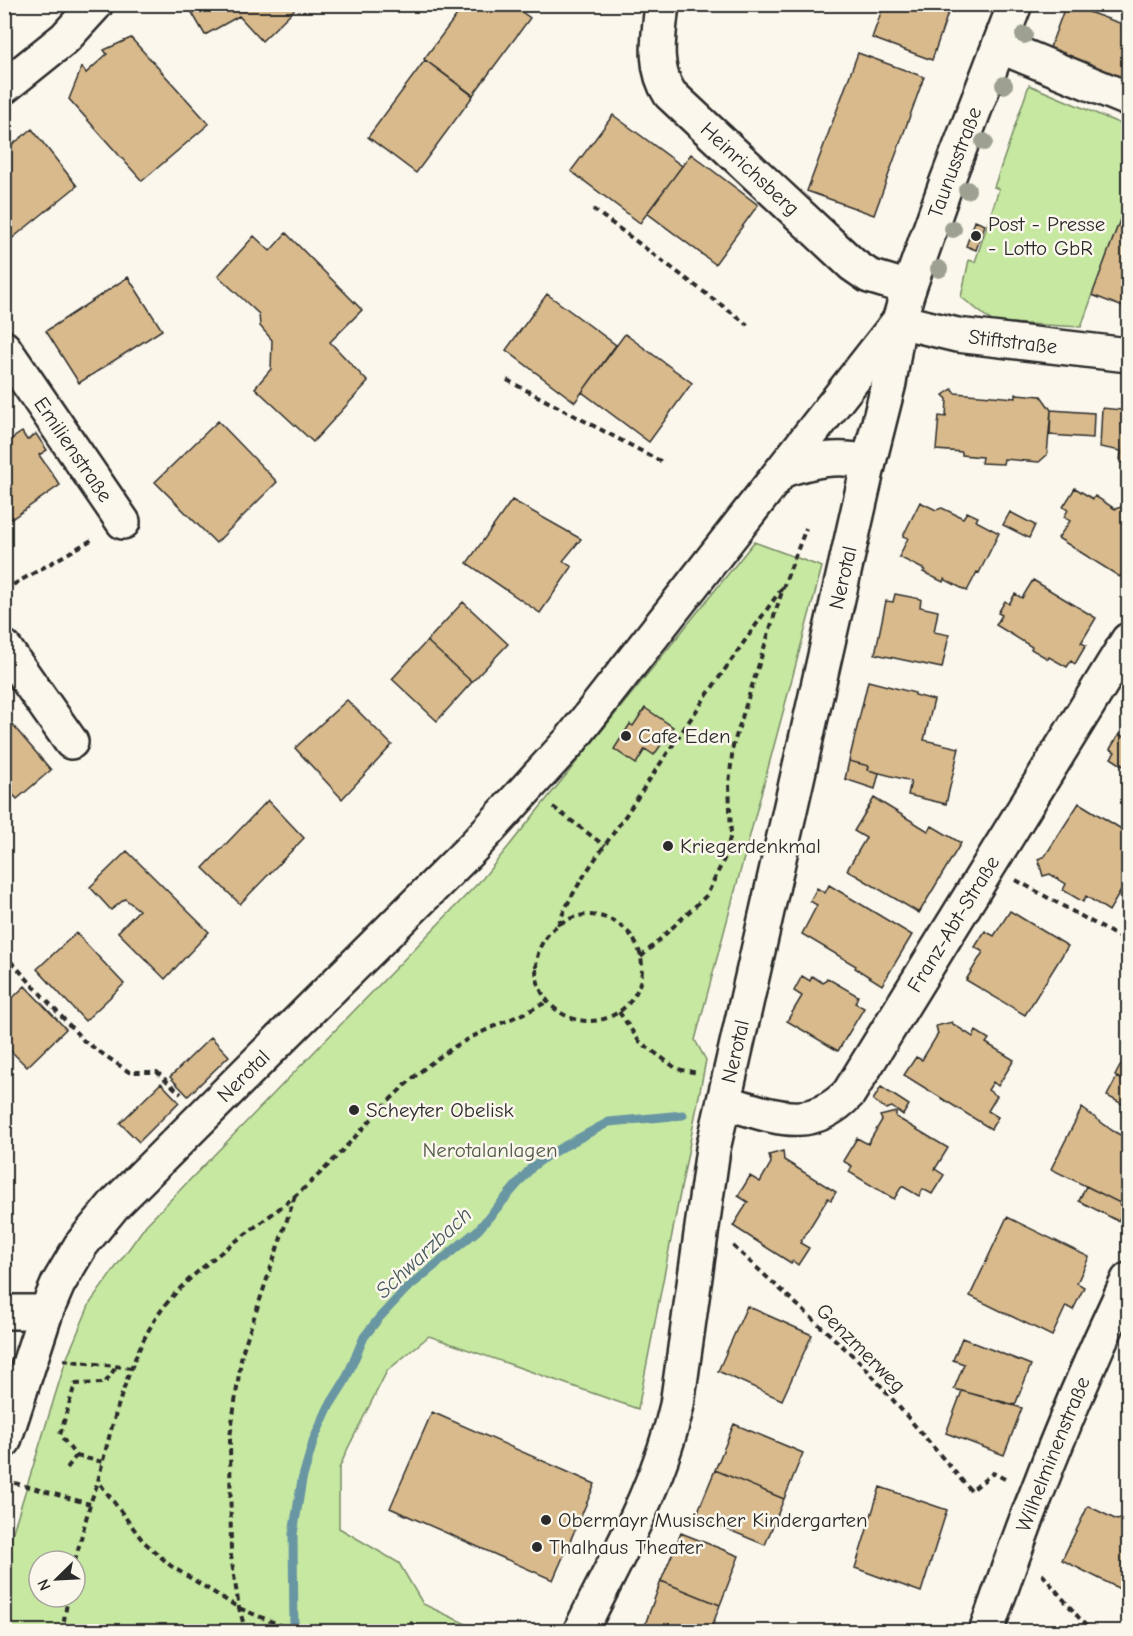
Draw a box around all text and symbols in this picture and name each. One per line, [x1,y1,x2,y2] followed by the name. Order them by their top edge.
[923,103,986,221] street label: Taunusstraße
[696,117,804,221] street label: Heinrichsberg
[988,212,1105,260] place label: Post - Presse - Lotto GbR
[969,229,983,243] marker: Post - Presse - Lotto GbR
[967,324,1059,359] street label: Stiftstraße
[29,393,118,506] street label: Emilienstraße
[824,544,862,612] street label: Nerotal
[638,724,731,748] place label: Cafe Eden
[619,729,633,743] marker: Cafe Eden
[680,834,821,858] place label: Kriegerdenkmal
[661,839,675,853] marker: Kriegerdenkmal
[902,851,1004,997] street label: Franz-Abt-Straße
[716,1018,754,1085] street label: Nerotal
[212,1045,275,1107] street label: Nerotal
[366,1098,514,1122] place label: Scheyter Obelisk
[347,1103,361,1117] marker: Scheyter Obelisk
[422,1138,558,1162] park label: Nerotalanlagen
[370,1202,477,1304] water label: Schwarzbach
[811,1298,911,1398] street label: Genzmerweg
[1011,1373,1095,1535] street label: Wilhelminenstraße
[558,1508,868,1532] place label: Obermayr Musischer Kindergarten
[539,1513,553,1527] marker: Obermayr Musischer Kindergarten
[549,1535,704,1559] place label: Thalhaus Theater
[530,1540,544,1554] marker: Thalhaus Theater
[27,1549,87,1609] north arrow
[34,1576,55,1593] text: N

